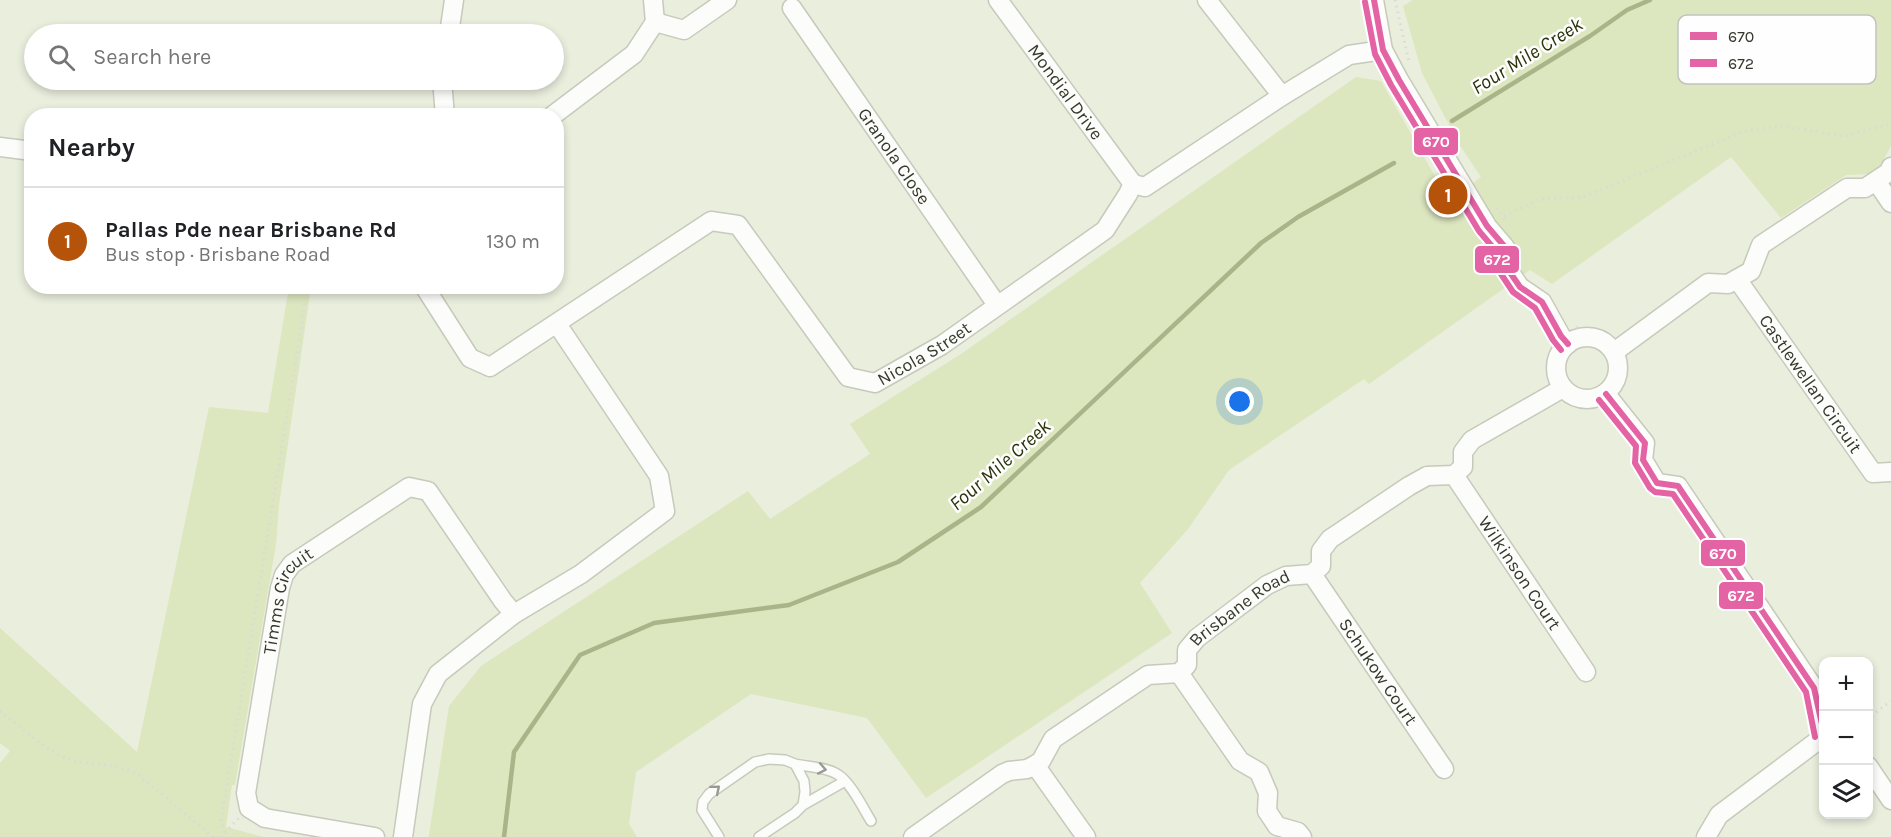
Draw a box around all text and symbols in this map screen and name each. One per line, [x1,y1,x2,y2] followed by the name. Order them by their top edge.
[1467,12,1587,99] water label: Four Mile Creek
[1678,15,1876,84] legend
[24,24,564,90] search box
[1728,27,1754,46] text: 670
[1023,40,1108,144] street label: Mondial Drive
[45,41,78,74] icon: search
[93,44,211,70] text: Search here
[1728,54,1754,73] text: 672
[853,104,935,209] street label: Granola Close
[1413,127,1459,156] line badge: 670
[48,132,135,163] text: Nearby
[1422,132,1450,151] text: 670
[1428,172,1468,218] pin: 1
[105,217,397,243] text: Pallas Pde near Brisbane Rd
[64,230,71,253] text: 1
[486,230,540,253] text: 130 m
[105,243,331,266] text: Bus stop · Brisbane Road
[1474,245,1520,274] line badge: 672
[1483,250,1511,269] text: 672
[1754,310,1867,458] street label: Castlewellan Circuit
[873,317,975,390] street label: Nicola Street
[1225,387,1254,416] your location
[945,414,1056,515] water label: Four Mile Creek
[1474,512,1566,634] street label: Wilkinson Court
[1700,539,1746,567] line badge: 670
[258,542,317,656] street label: Timms Circuit
[1709,544,1737,563] text: 670
[1184,565,1294,650] street label: Brisbane Road
[1718,581,1764,610] line badge: 672
[1727,586,1755,605] text: 672
[1334,614,1422,730] street label: Schukow Court
[1819,657,1873,819] map controls
[1819,657,1873,711] button: +
[1819,711,1873,765] button: −
[816,762,826,775] one-way arrow
[1819,765,1873,819] button: layers
[709,785,720,796] one-way arrow

